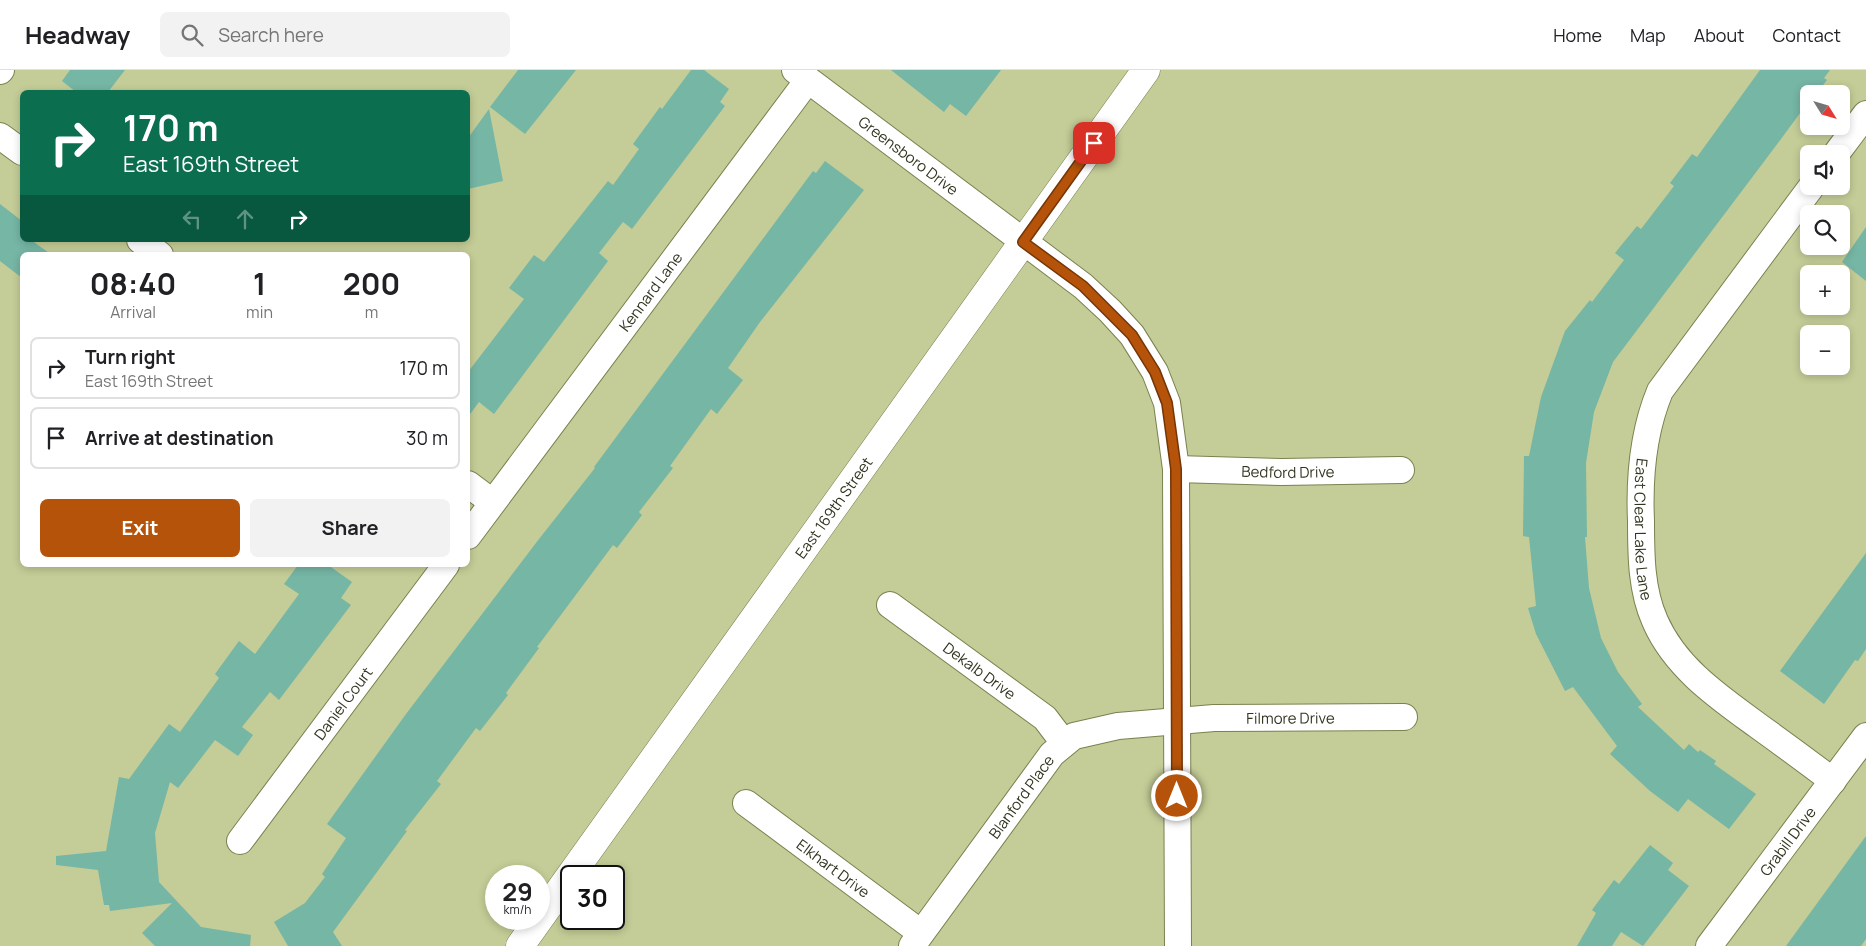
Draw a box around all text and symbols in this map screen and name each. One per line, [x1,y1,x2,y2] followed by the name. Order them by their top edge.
[160,12,510,57] search box
[25,18,130,51] text: Headway
[178,21,206,49] icon: search
[218,22,324,48] text: Search here
[1553,23,1602,47] text: Home
[1630,23,1666,47] text: Map
[1694,23,1744,47] text: About
[1772,23,1841,47] text: Contact
[1800,85,1850,135] north arrow
[1800,85,1850,375] map controls
[123,104,219,152] text: 170 m
[40,110,105,175] icon: right
[854,111,963,200] street label: Greensboro Drive
[1073,122,1115,164] pin
[1080,129,1108,157] icon: arrive
[1800,145,1850,195] button: sound
[123,149,299,179] text: East 169th Street
[178,205,206,233] icon: left
[231,205,259,233] icon: ahead
[284,205,312,233] icon: right
[1800,205,1850,255] button: search
[614,247,687,335] street label: Kennard Lane
[90,263,176,304] text: 08:40
[253,263,266,304] text: 1
[343,263,400,304] text: 200
[1800,265,1850,315] button: +
[110,301,156,323] text: Arrival
[246,301,273,323] text: min
[365,301,378,323] text: m
[1800,325,1850,375] button: −
[85,344,175,370] text: Turn right
[42,354,70,382] icon: right
[400,355,448,381] text: 170 m
[85,370,213,392] text: East 169th Street
[42,424,70,452] icon: arrive
[85,425,274,451] text: Arrive at destination
[406,425,448,451] text: 30 m
[790,452,877,562] street label: East 169th Street
[1630,457,1658,603] street label: East Clear Lake Lane
[1241,460,1335,483] street label: Bedford Drive
[40,499,240,557] button: Exit
[250,499,450,557] button: Share
[939,637,1020,704] street label: Dekalb Drive
[309,662,377,744] street label: Daniel Court
[1246,707,1335,728] street label: Filmore Drive
[983,750,1059,843] street label: Blanford Place
[1150,769,1202,821] position arrow
[1755,802,1820,880] street label: Grabill Drive
[793,834,875,902] street label: Elkhart Drive
[560,865,625,930] speed limit sign: 30
[502,874,533,909] text: 29
[504,901,531,918] text: km/h

